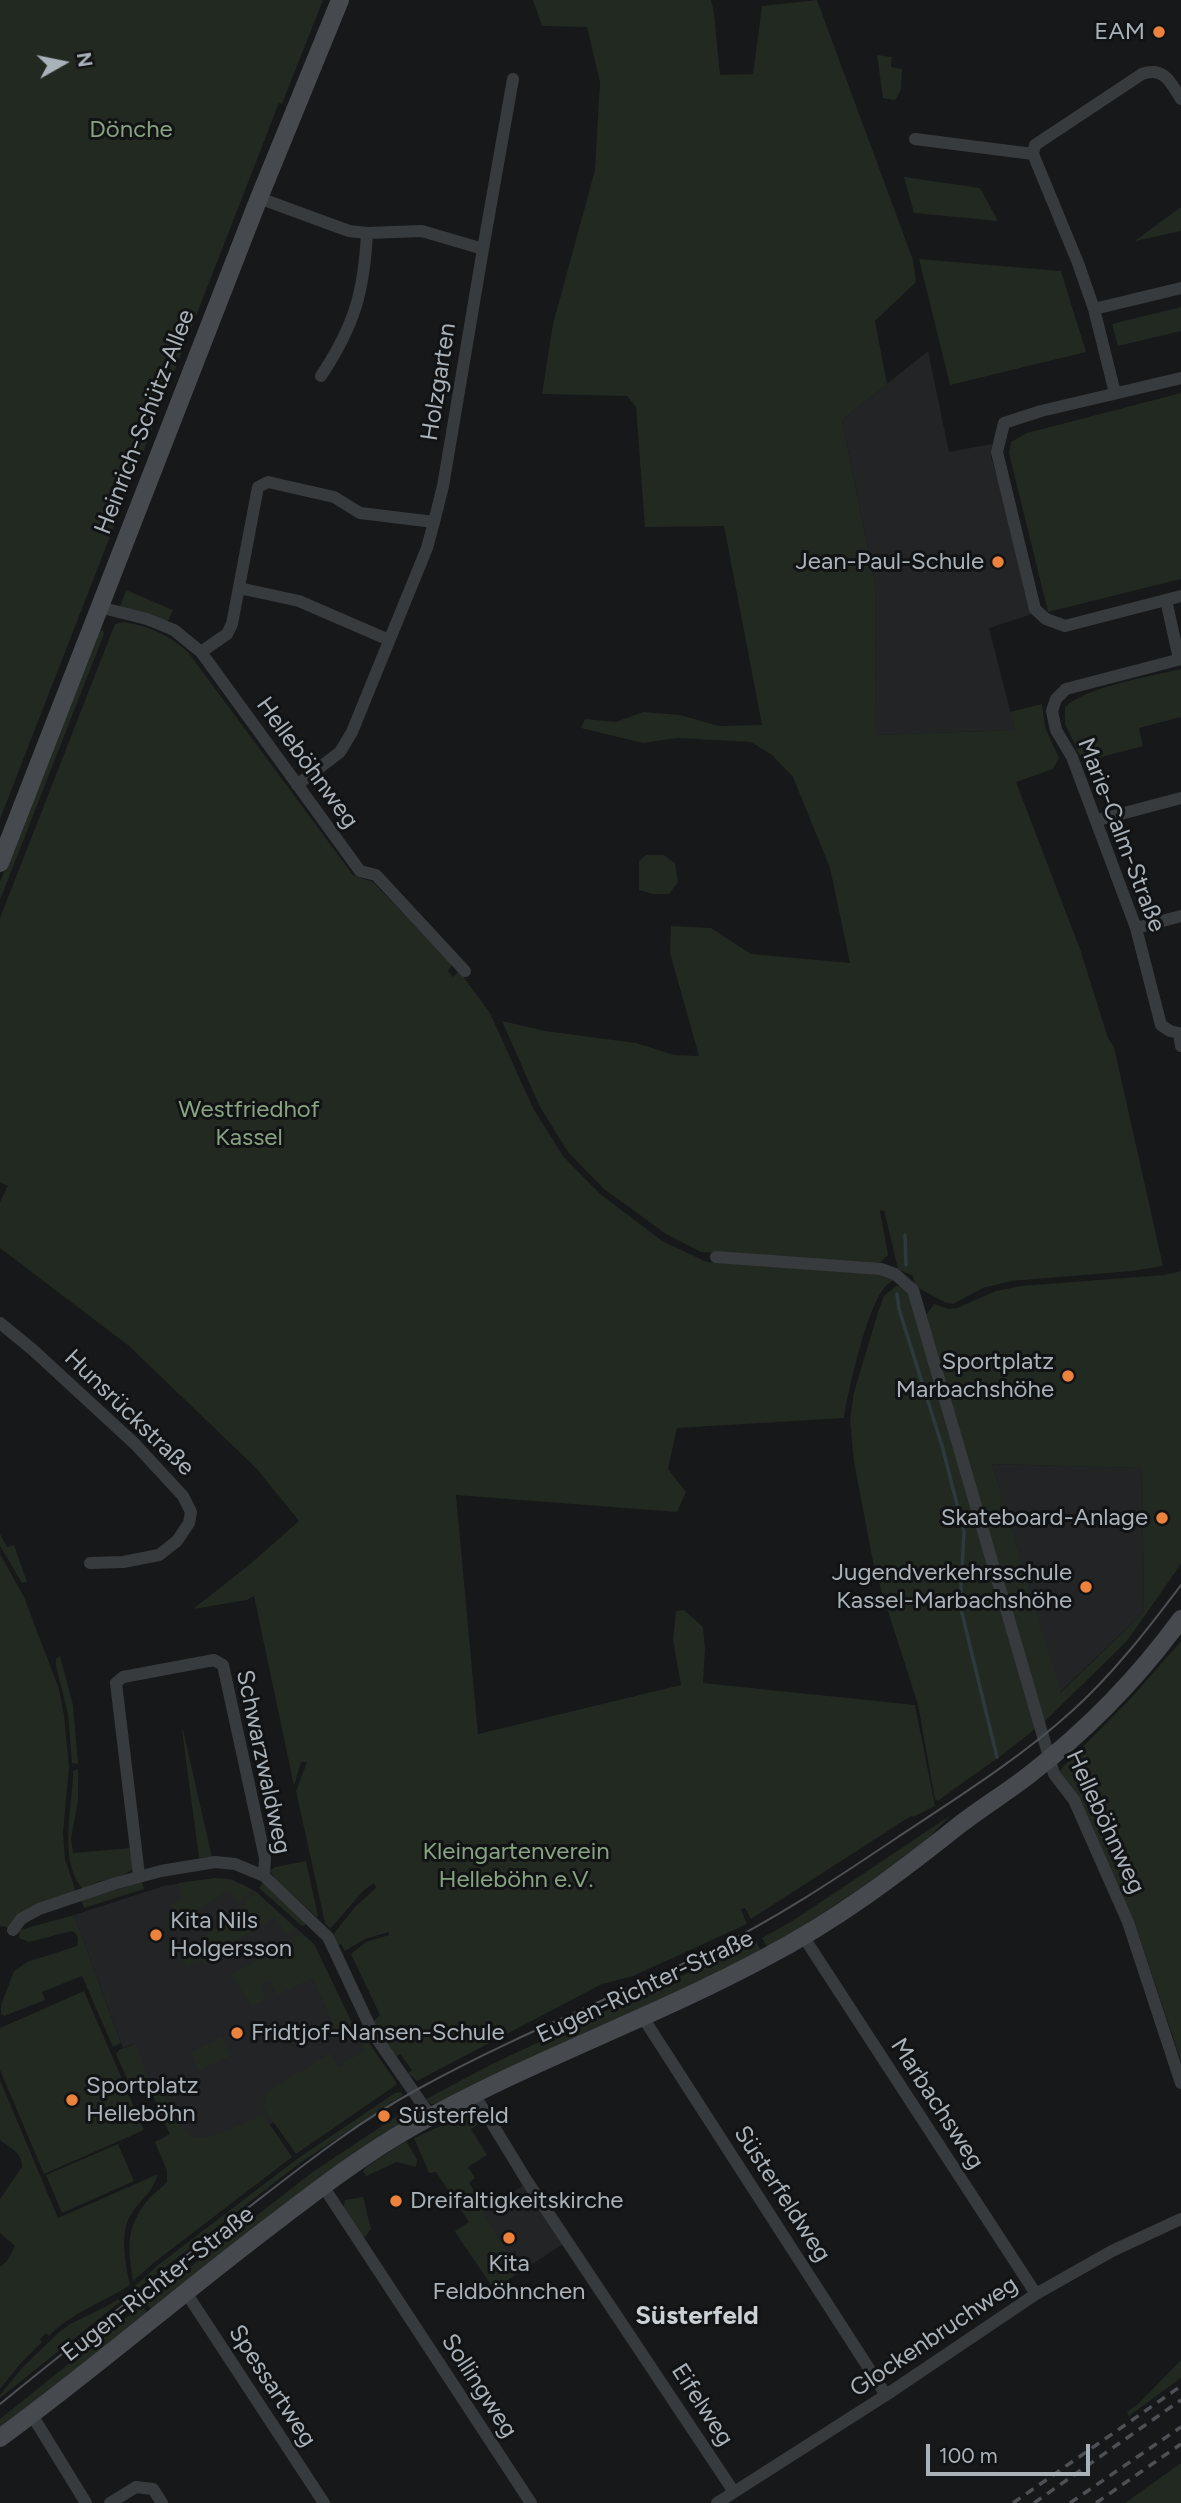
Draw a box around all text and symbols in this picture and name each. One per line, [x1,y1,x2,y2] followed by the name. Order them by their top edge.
[1094,18,1145,46] place label: EAM
[1151,24,1167,40] marker: EAM
[28,28,98,98] north arrow
[72,51,97,69] text: N
[89,116,173,144] park label: Dönche
[89,305,201,539] street label: Heinrich-Schütz-Allee
[415,321,463,443] street label: Holzgarten
[795,548,984,576] place label: Jean-Paul-Schule
[990,554,1006,570] marker: Jean-Paul-Schule
[250,692,364,834] street label: Helleböhnweg
[1071,734,1171,936] street label: Marie-Calm-Straße
[178,1096,320,1152] park label: Westfriedhof Kassel
[58,1344,200,1482] street label: Hunsrückstraße
[896,1348,1054,1404] place label: Sportplatz Marbachshöhe
[1060,1368,1076,1384] marker: Sportplatz Marbachshöhe
[941,1504,1148,1532] place label: Skateboard-Anlage
[1154,1510,1170,1526] marker: Skateboard-Anlage
[832,1559,1072,1615] place label: Jugendverkehrsschule Kassel-Marbachshöhe
[1078,1579,1094,1595] marker: Jugendverkehrsschule Kassel-Marbachshöhe
[229,1667,297,1857] street label: Schwarzwaldweg
[1059,1746,1151,1898] street label: Helleböhnweg
[422,1838,610,1894] park label: Kleingartenverein Helleböhn e.V.
[170,1907,292,1963] place label: Kita Nils Holgersson
[532,1924,758,2050] street label: Eugen-Richter-Straße
[148,1927,164,1943] marker: Kita Nils Holgersson
[251,2019,505,2047] place label: Fridtjof-Nansen-Schule
[229,2025,245,2041] marker: Fridtjof-Nansen-Schule
[884,2033,990,2175] street label: Marbachsweg
[86,2072,199,2128] place label: Sportplatz Helleböhn
[64,2092,80,2108] marker: Sportplatz Helleböhn
[398,2102,509,2130] place label: Süsterfeld
[376,2108,392,2124] marker: Süsterfeld
[727,2121,837,2267] street label: Süsterfeldweg
[410,2187,623,2215] place label: Dreifaltigkeitskirche
[388,2193,404,2209] marker: Dreifaltigkeitskirche
[56,2200,260,2368] street label: Eugen-Richter-Straße
[501,2230,517,2246] marker: Kita Feldböhnchen
[433,2250,585,2306] place label: Kita Feldböhnchen
[845,2270,1023,2404] street label: Glockenbruchweg
[635,2300,759,2332] district label: Süsterfeld
[222,2320,322,2452] street label: Spessartweg
[435,2329,523,2443] street label: Sollingweg
[665,2358,739,2452] street label: Eifelweg
[929,2430,1094,2474] scale bar
[939,2443,998,2468] text: 100 m

